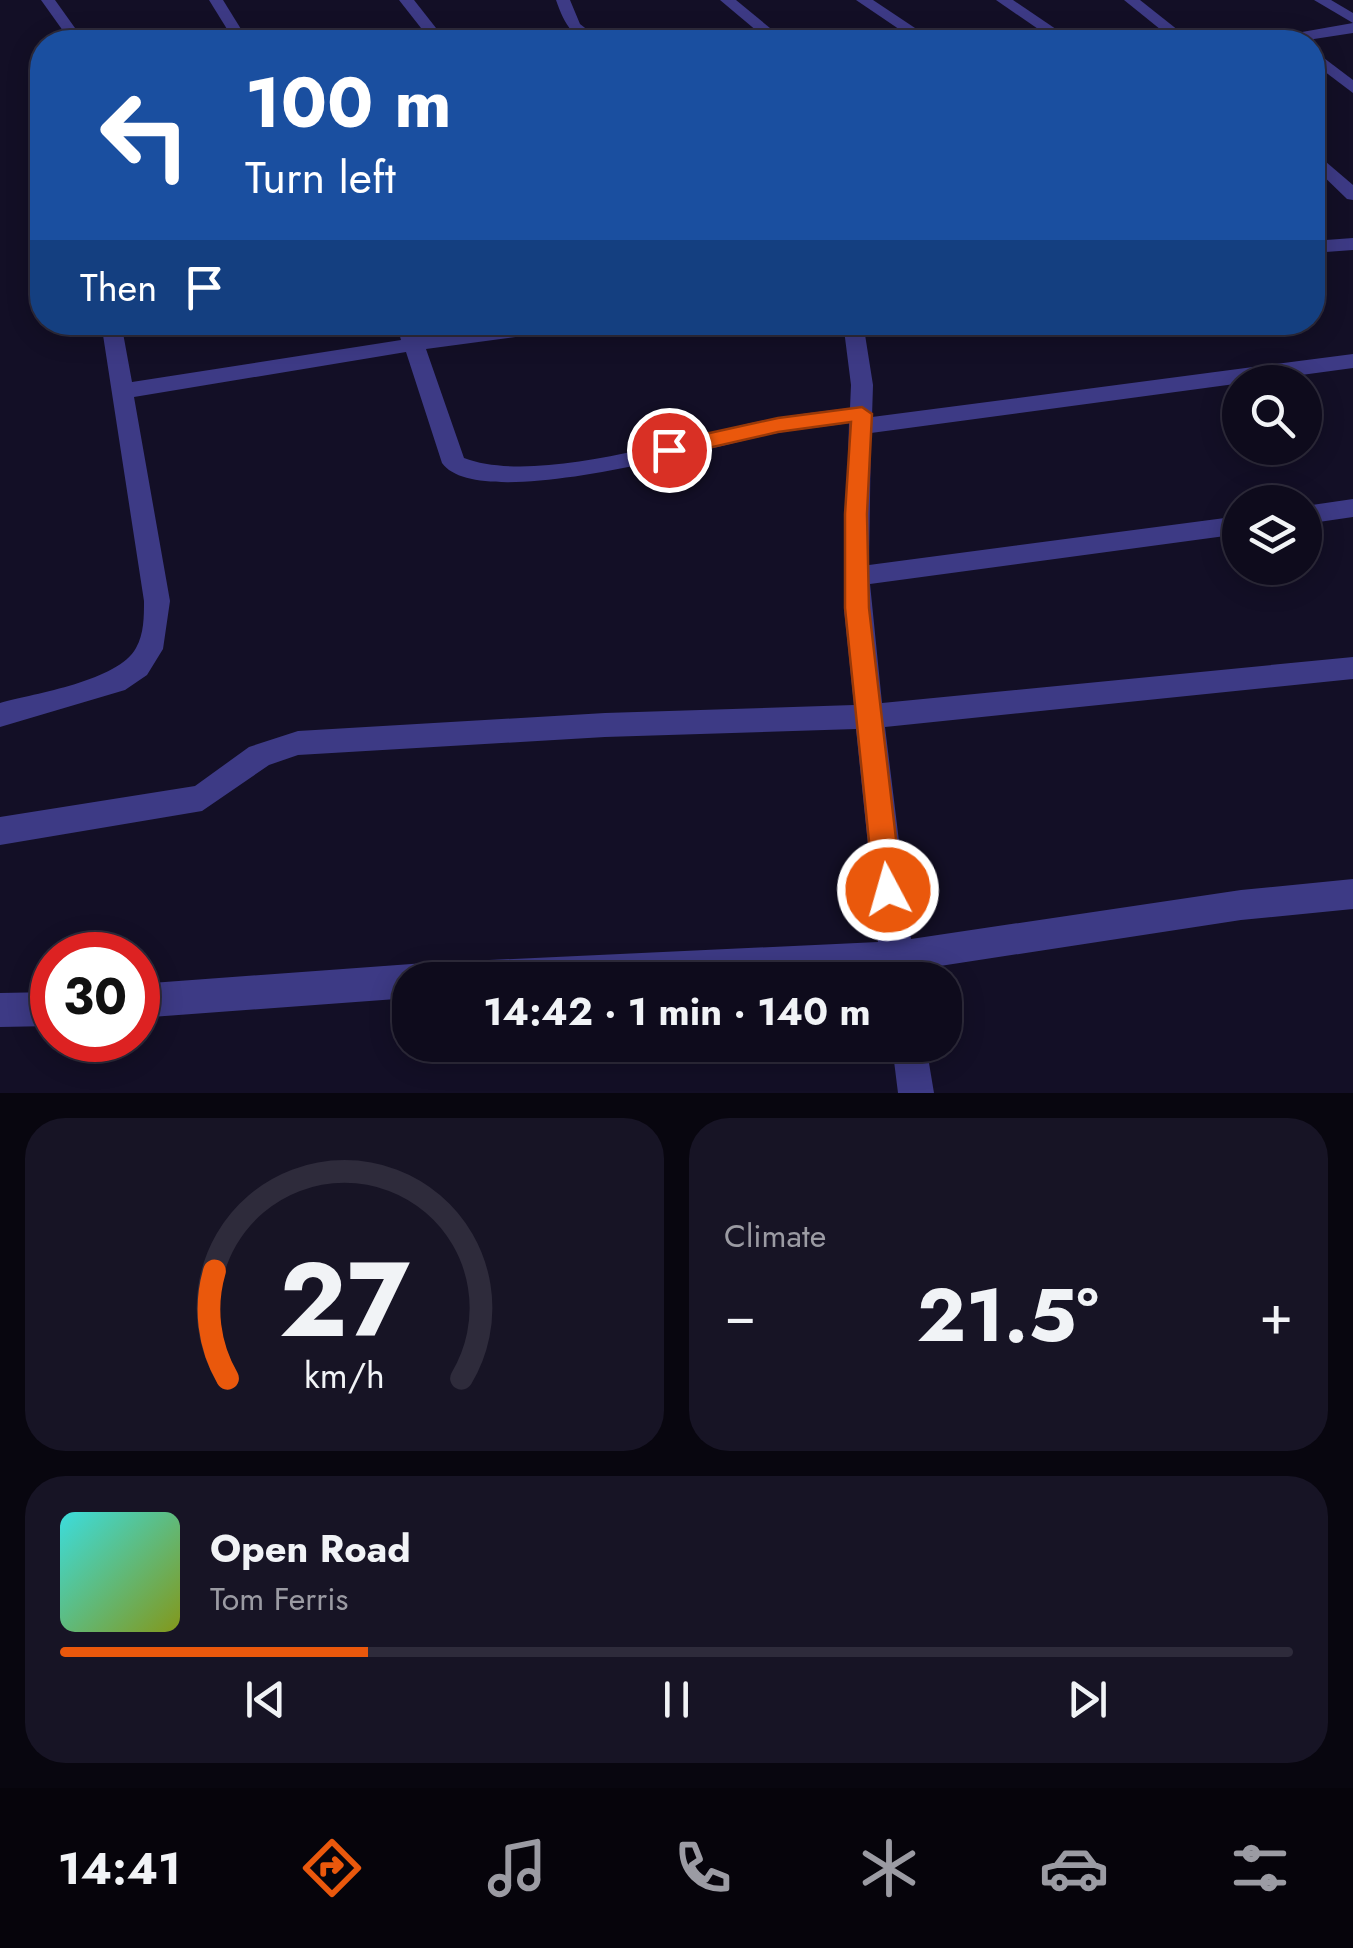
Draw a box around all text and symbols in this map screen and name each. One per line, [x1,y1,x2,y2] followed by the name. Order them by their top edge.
[245,52,452,153] text: 100 m
[80,70,210,200] icon: left
[245,145,396,210] text: Turn left
[80,260,157,315] text: Then
[177,260,232,315] icon: arrive
[1222,365,1322,585] map controls
[1222,365,1322,465] button: search
[627,408,712,493] pin
[642,423,697,478] icon: arrive
[1222,485,1322,585] button: layers
[836,838,940,942] position arrow
[30,932,160,1062] speed limit sign: 30
[483,984,871,1039] text: 14:42 · 1 min · 140 m
[724,1213,826,1259] text: Climate
[279,1225,410,1375] text: 27
[917,1261,1099,1369] text: 21.5°
[724,1275,756,1355] text: −
[1259,1275,1293,1355] text: +
[304,1350,385,1401] text: km/h
[210,1521,411,1576] text: Open Road
[210,1576,348,1622] text: Tom Ferris
[238,1672,293,1727] icon: previous
[649,1672,704,1727] icon: pause
[1060,1672,1115,1727] icon: next
[297,1833,367,1903] icon: directions
[482,1833,552,1903] icon: music
[668,1833,738,1903] icon: phone
[854,1833,924,1903] icon: climate
[1039,1833,1109,1903] icon: car
[1225,1833,1295,1903] icon: filters
[58,1836,181,1901] text: 14:41

